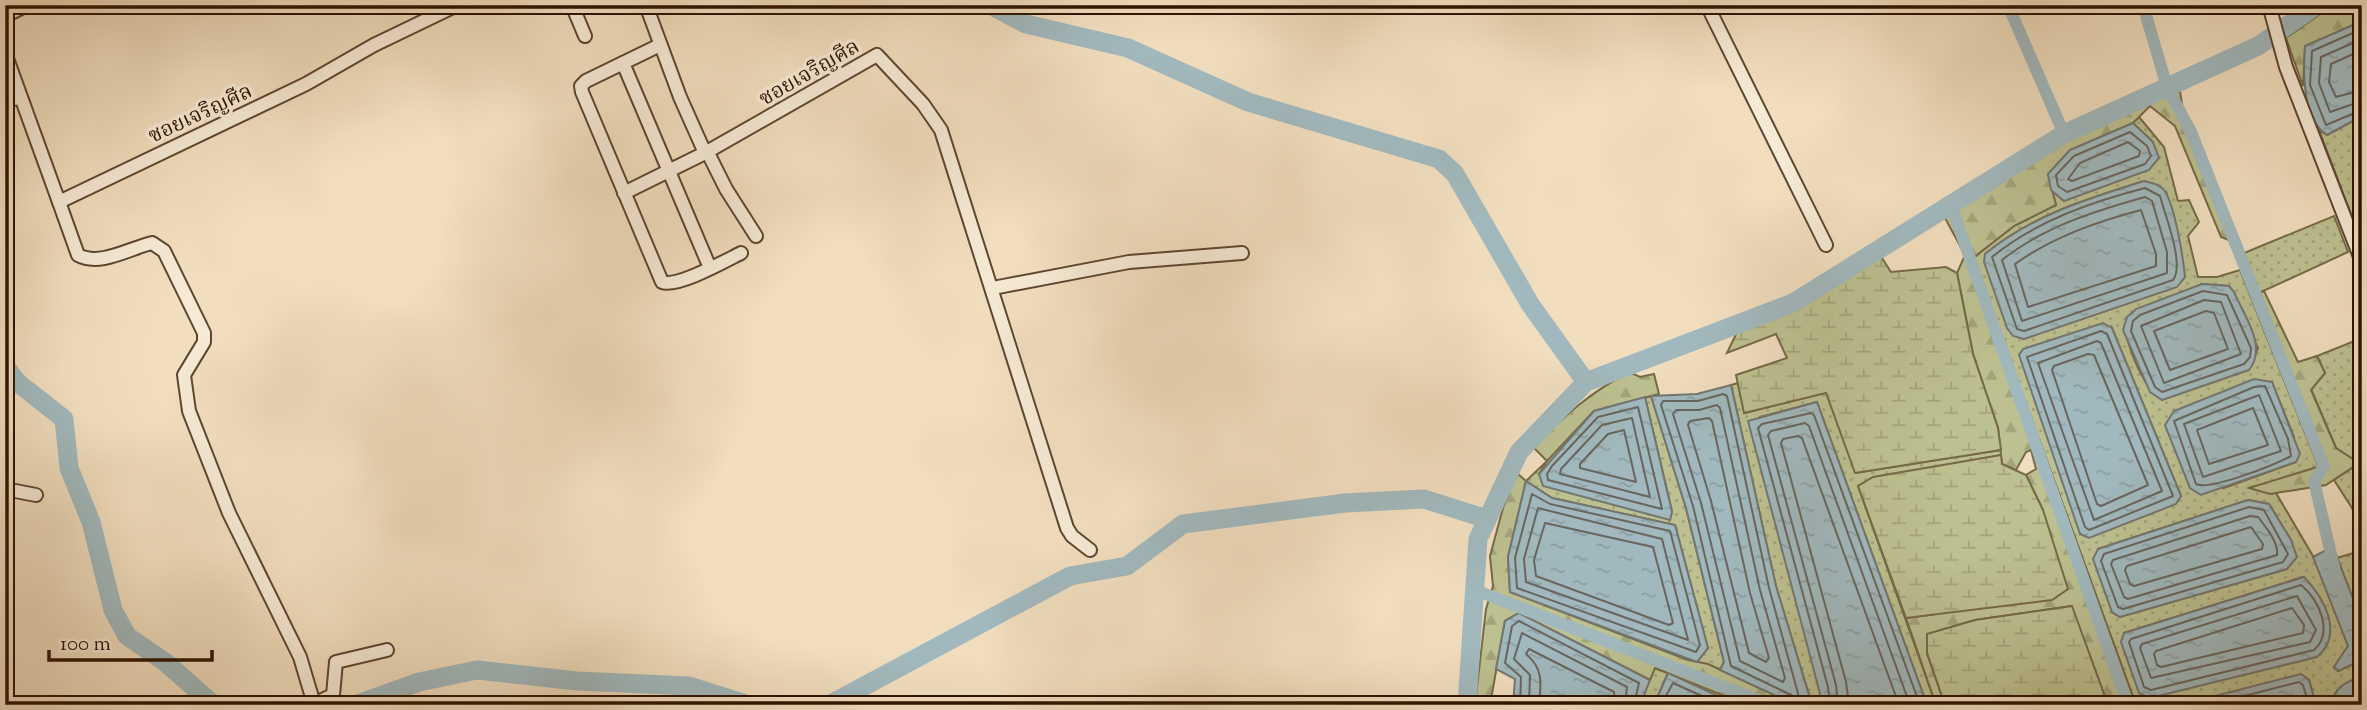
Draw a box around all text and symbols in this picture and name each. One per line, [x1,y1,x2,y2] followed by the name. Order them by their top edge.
[754,33,866,115] street label: ซอยเจริญศีล
[144,78,258,152] street label: ซอยเจริญศีล
[49,619,212,663] scale bar
[60,630,111,660] text: 100 m

